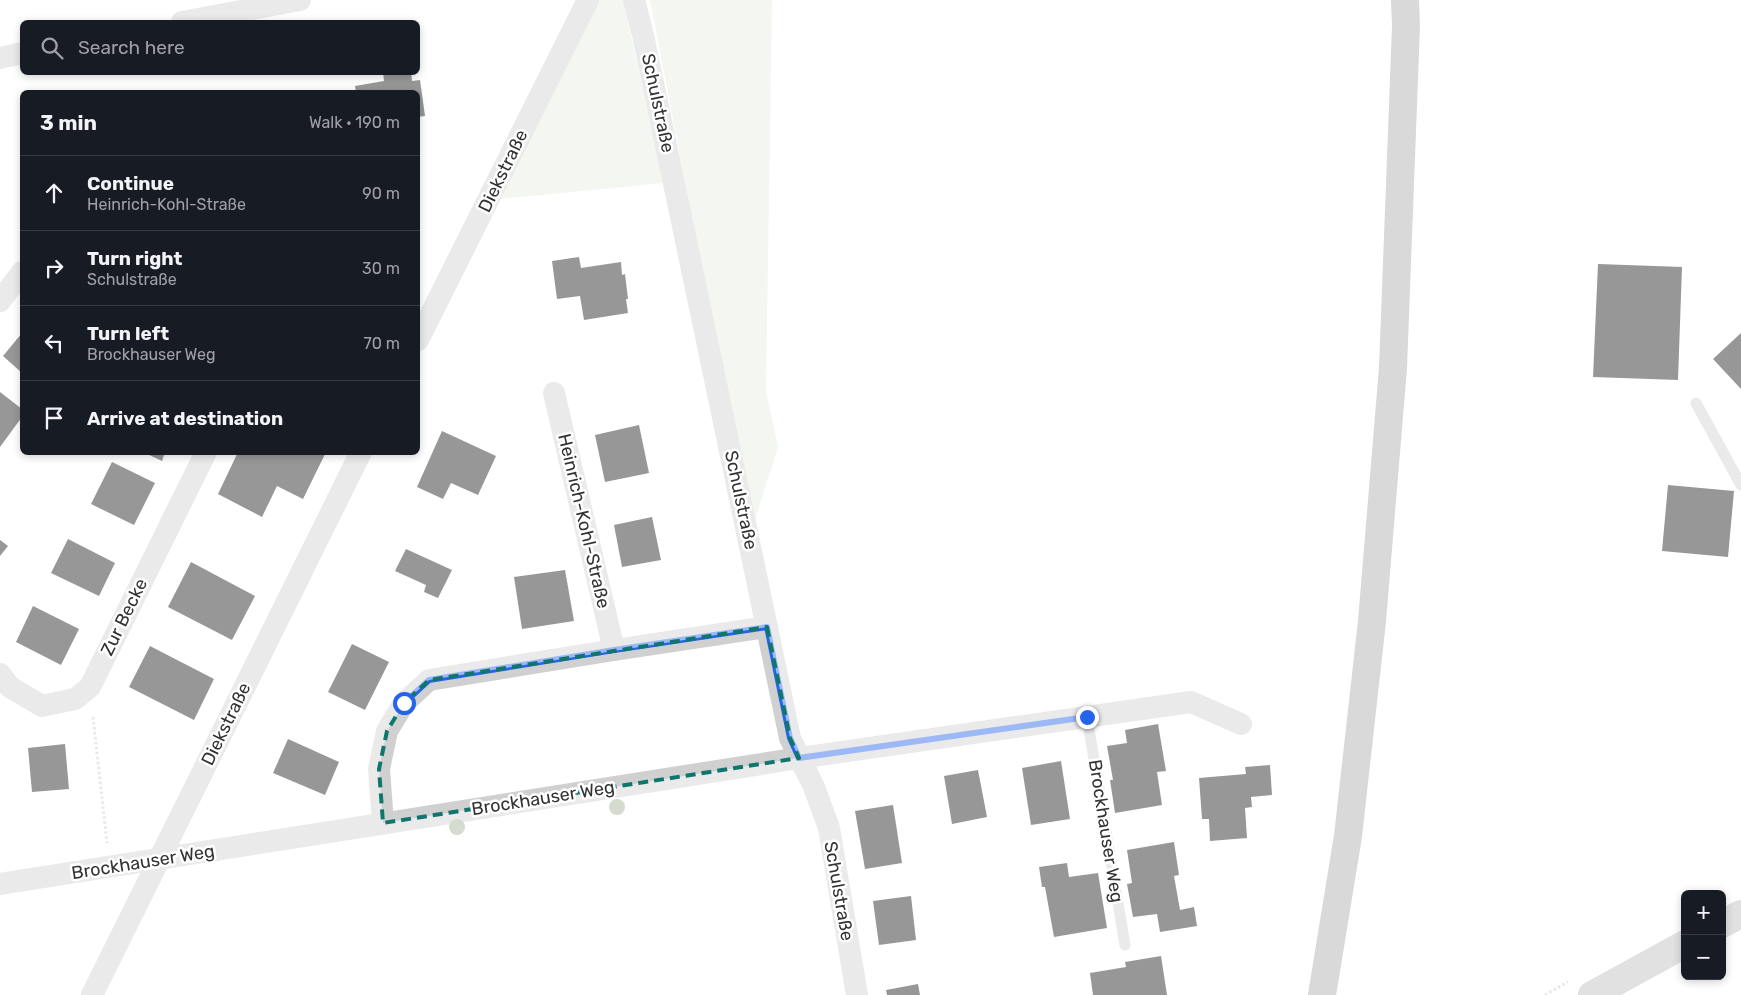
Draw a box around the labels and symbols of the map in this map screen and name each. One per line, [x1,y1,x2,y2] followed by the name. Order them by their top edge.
[637,51,679,155] street label: Schulstraße
[474,126,532,216] street label: Diekstraße
[553,431,615,611] street label: Heinrich-Kohl-Straße
[720,448,762,552] street label: Schulstraße
[96,575,152,659] street label: Zur Becke
[197,679,255,769] street label: Diekstraße
[393,692,416,715] route start
[1076,706,1099,729] route end
[1084,758,1128,904] street label: Brockhauser Weg
[470,776,616,820] street label: Brockhauser Weg
[819,839,859,943] street label: Schulstraße
[70,840,216,884] street label: Brockhauser Weg

